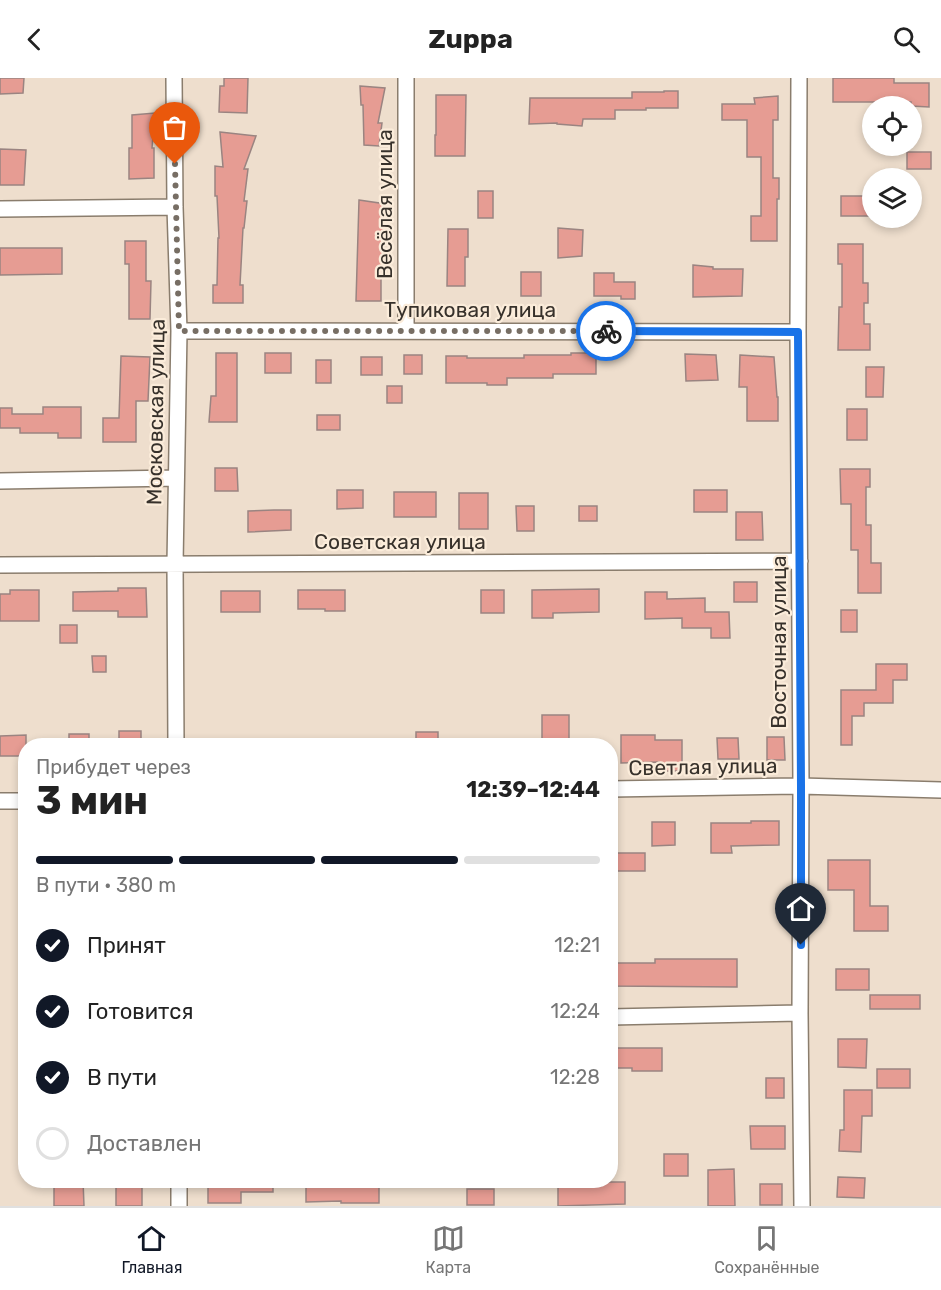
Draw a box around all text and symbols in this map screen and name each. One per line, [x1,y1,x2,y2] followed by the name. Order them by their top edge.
[18,23,51,56] icon: back
[428,23,513,55] text: Zuppa
[890,23,923,56] icon: search
[862,96,922,228] map controls
[862,96,922,156] button: locate
[149,102,200,164] pin
[158,111,191,144] icon: bag
[372,129,397,279] street label: Весёлая улица
[862,168,922,228] button: layers
[384,297,556,322] street label: Тупиковая улица
[576,301,636,361] courier
[590,315,623,348] icon: bike
[141,319,170,505] street label: Московская улица
[314,529,486,554] street label: Советская улица
[766,555,791,729] street label: Восточная улица
[628,753,778,780] street label: Светлая улица
[36,755,191,779] text: Прибудет через
[466,776,600,803] text: 12:39–12:44
[36,778,148,824] text: 3 мин
[36,873,176,897] text: В пути · 380 m
[775,883,826,945] pin
[784,892,817,925] icon: home
[36,929,69,962] icon: check
[87,932,166,959] text: Принят
[554,933,600,957] text: 12:21
[36,995,69,1028] icon: check
[87,998,193,1025] text: Готовится
[551,999,600,1023] text: 12:24
[36,1061,69,1094] icon: check
[87,1064,157,1091] text: В пути
[550,1065,600,1089] text: 12:28
[87,1130,202,1157] text: Доставлен
[122,1222,182,1277] tab: Главная
[425,1222,471,1277] tab: Карта
[714,1222,819,1277] tab: Сохранённые

